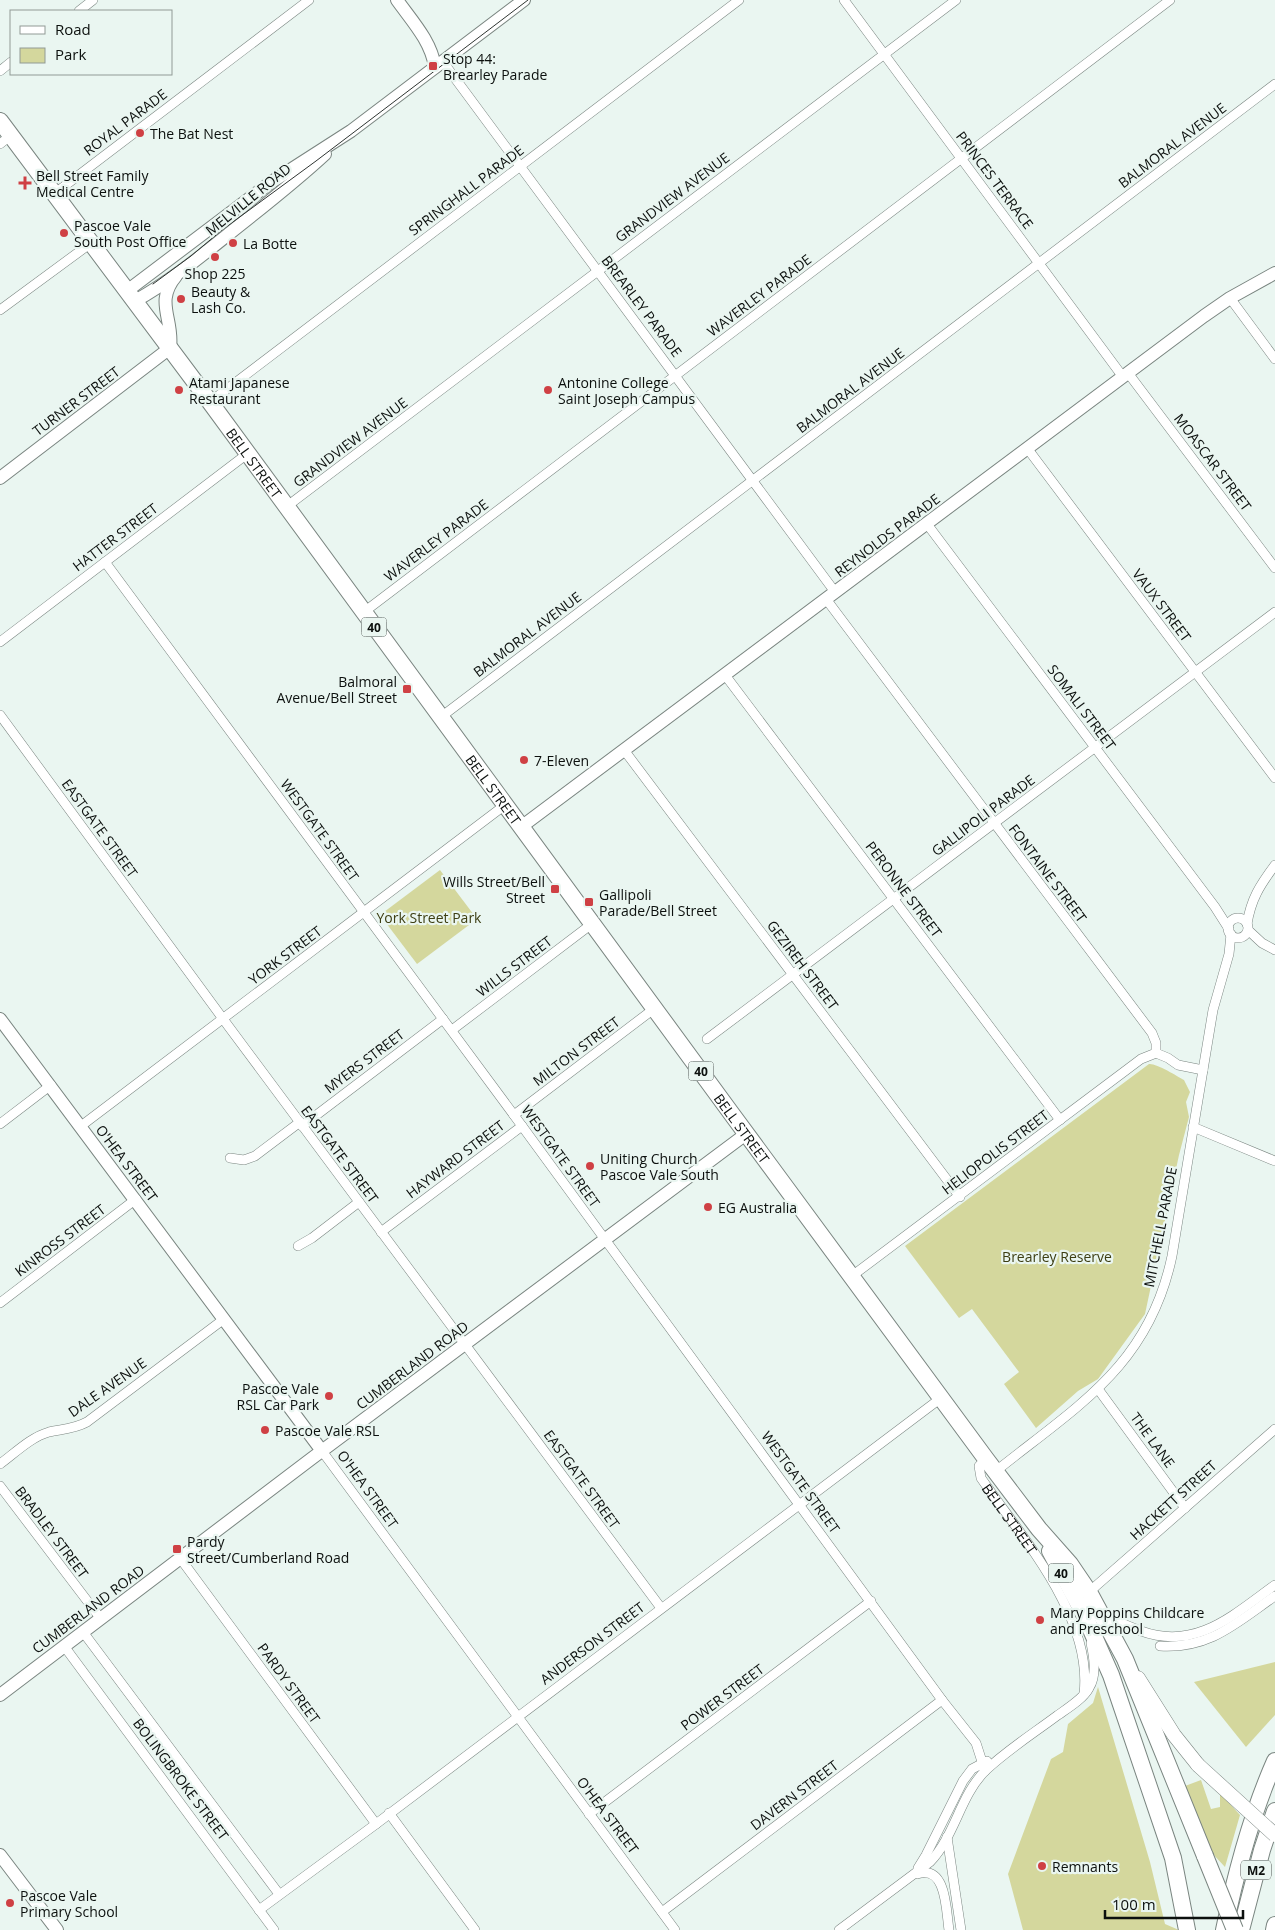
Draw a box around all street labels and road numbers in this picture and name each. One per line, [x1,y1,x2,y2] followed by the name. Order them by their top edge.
[79,84,171,160] street label: ROYAL PARADE
[1114,98,1230,192] street label: BALMORAL AVENUE
[952,127,1038,233] street label: PRINCES TERRACE
[405,140,527,240] street label: SPRINGHALL PARADE
[611,148,733,246] street label: GRANDVIEW AVENUE
[201,159,295,239] street label: MELVILLE ROAD
[703,250,815,340] street label: WAVERLEY PARADE
[598,251,686,361] street label: BREARLEY PARADE
[792,343,908,437] street label: BALMORAL AVENUE
[29,362,124,440] street label: TURNER STREET
[289,393,411,491] street label: GRANDVIEW AVENUE
[1170,409,1256,515] street label: MOASCAR STREET
[222,424,287,502] street label: BELL STREET
[831,489,943,581] street label: REYNOLDS PARADE
[380,495,492,585] street label: WAVERLEY PARADE
[69,499,162,575] street label: HATTER STREET
[1128,565,1196,645] street label: VAUX STREET
[469,587,585,681] street label: BALMORAL AVENUE
[362,618,386,636] road number: 40
[1044,660,1120,754] street label: SOMALI STREET
[462,750,526,828] street label: BELL STREET
[928,770,1038,860] street label: GALLIPOLI PARADE
[58,775,142,881] street label: EASTGATE STREET
[277,775,364,885] street label: WESTGATE STREET
[1005,820,1091,926] street label: FONTAINE STREET
[862,837,947,941] street label: PERONNE STREET
[763,916,843,1014] street label: GEZIREH STREET
[245,921,326,989] street label: YORK STREET
[472,931,556,1001] street label: WILLS STREET
[529,1012,623,1090] street label: MILTON STREET
[320,1025,408,1097] street label: MYERS STREET
[688,1062,714,1080] road number: 40
[710,1089,774,1167] street label: BELL STREET
[297,1101,383,1207] street label: EASTGATE STREET
[518,1101,605,1211] street label: WESTGATE STREET
[938,1105,1053,1199] street label: HELIOPOLIS STREET
[402,1116,508,1202] street label: HAYWARD STREET
[92,1121,162,1206] street label: O'HEA STREET
[1139,1165,1181,1289] street label: MITCHELL PARADE
[11,1199,109,1280] street label: KINROSS STREET
[352,1316,472,1414] street label: CUMBERLAND ROAD
[64,1353,150,1421] street label: DALE AVENUE
[1127,1409,1179,1471] street label: THE LANE
[540,1426,624,1532] street label: EASTGATE STREET
[758,1427,845,1537] street label: WESTGATE STREET
[333,1446,403,1532] street label: O'HEA STREET
[1126,1456,1221,1544] street label: HACKETT STREET
[978,1479,1042,1558] street label: BELL STREET
[11,1482,93,1582] street label: BRADLEY STREET
[28,1560,148,1658] street label: CUMBERLAND ROAD
[1048,1564,1074,1582] road number: 40
[536,1597,648,1689] street label: ANDERSON STREET
[253,1639,325,1727] street label: PARDY STREET
[677,1659,768,1735] street label: POWER STREET
[129,1714,233,1844] street label: BOLINGBROKE STREET
[746,1756,842,1834] street label: DAVERN STREET
[573,1773,643,1858] street label: O'HEA STREET
[1241,1860,1271,1880] road number: M2

